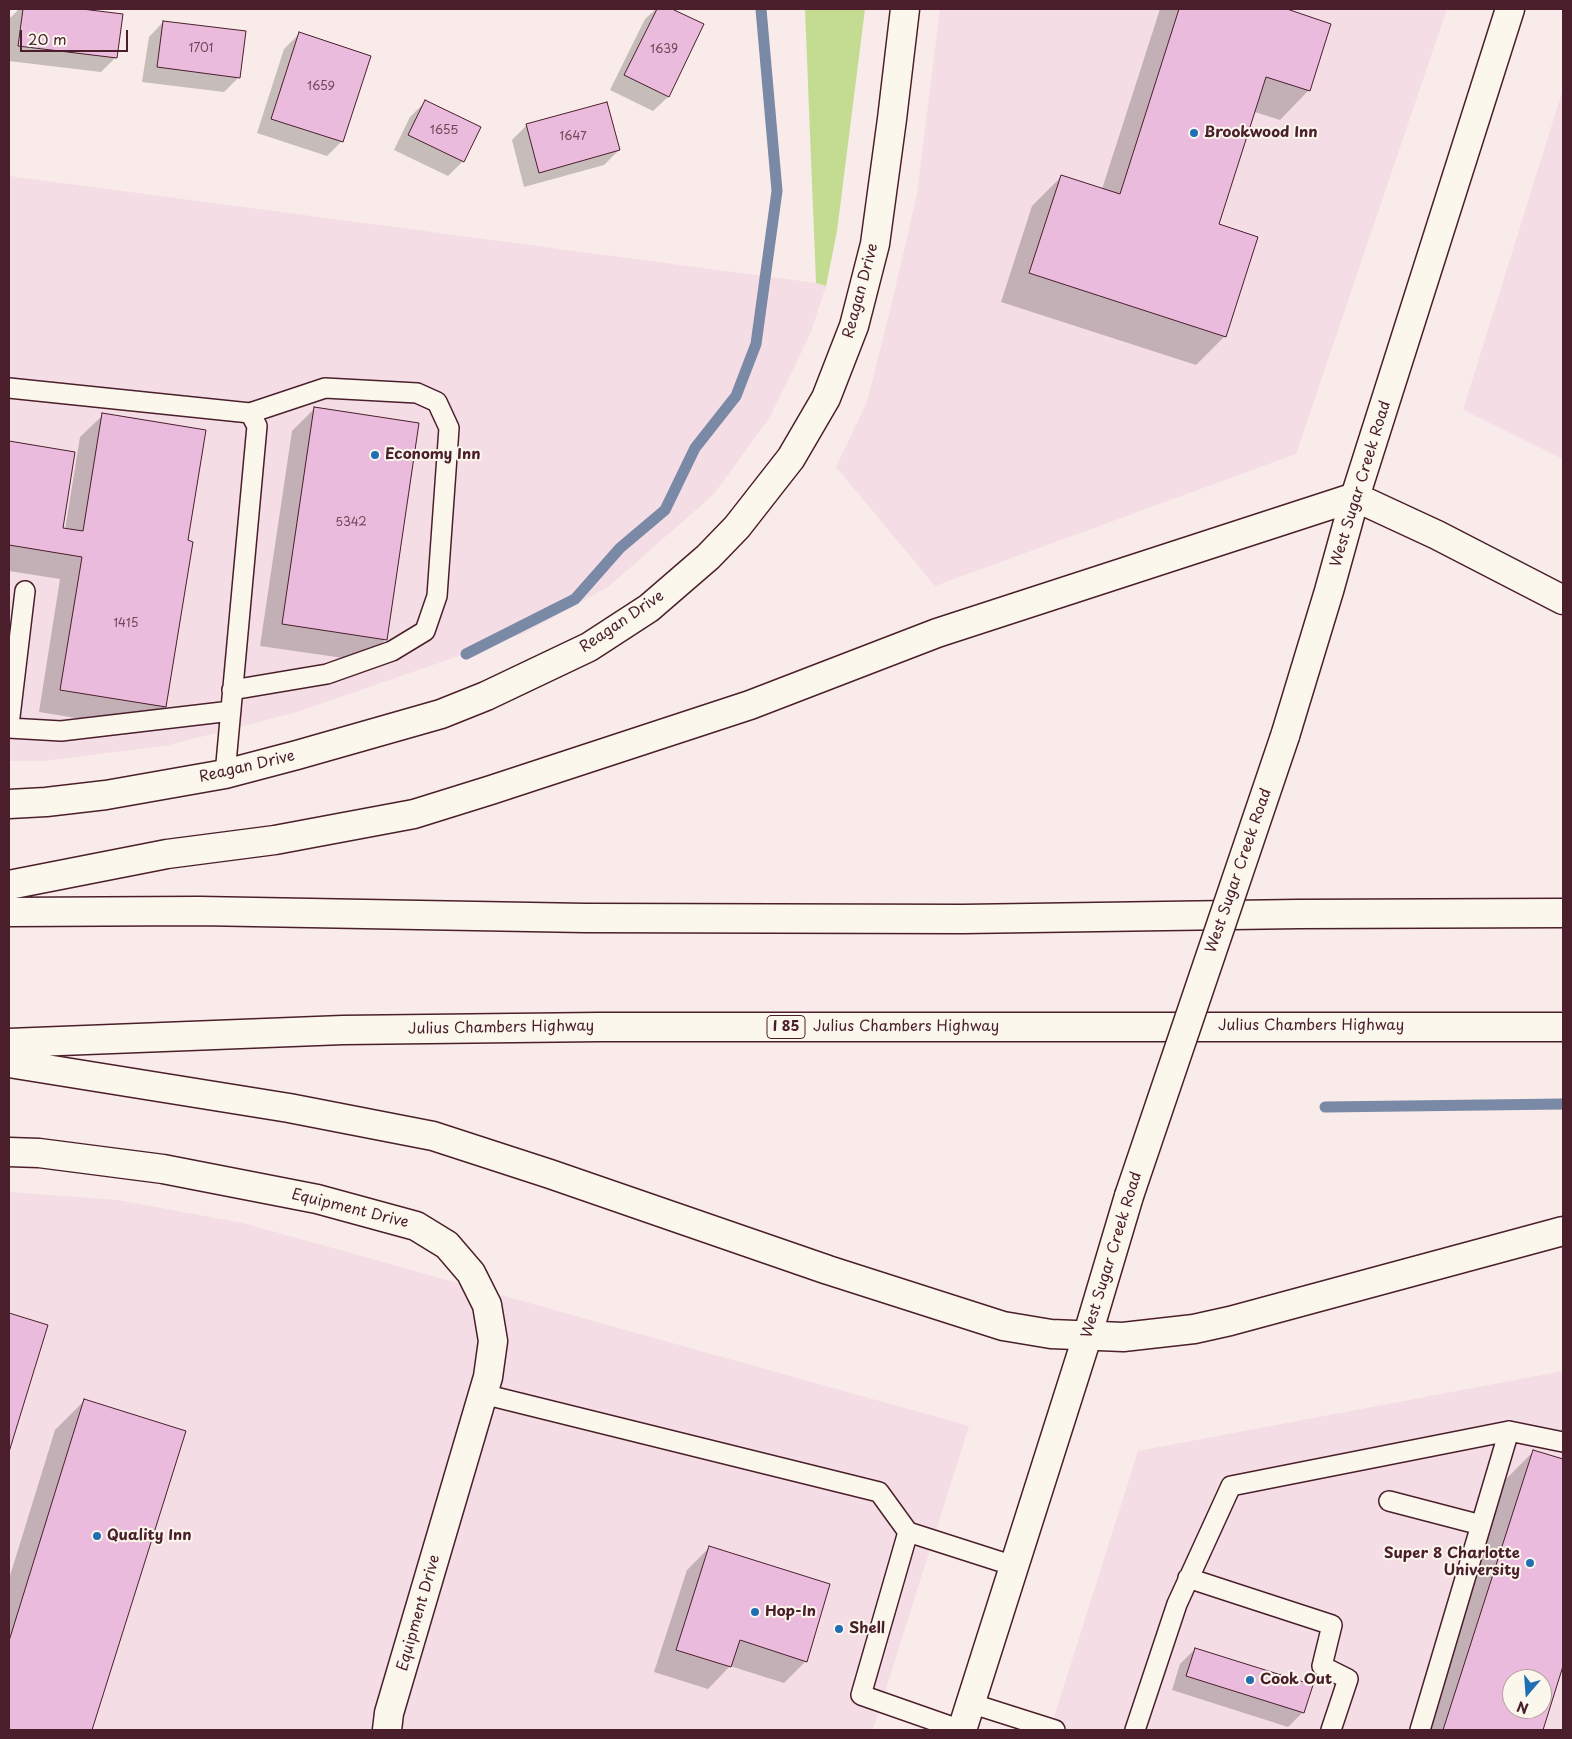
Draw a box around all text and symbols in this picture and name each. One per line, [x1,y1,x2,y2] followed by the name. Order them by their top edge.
[22,20,130,52] scale bar
[28,27,67,50] text: 20 m
[189,42,213,56] house number: 1701
[650,43,678,57] house number: 1639
[307,80,335,94] house number: 1659
[430,124,458,138] house number: 1655
[1204,124,1318,142] place label: Brookwood Inn
[1188,127,1200,139] marker: Brookwood Inn
[559,130,587,144] house number: 1647
[840,241,882,341] street label: Reagan Drive
[1327,399,1395,569] street label: West Sugar Creek Road
[385,446,480,464] place label: Economy Inn
[369,449,381,461] marker: Economy Inn
[335,516,367,530] house number: 5342
[576,587,668,657] street label: Reagan Drive
[114,617,138,631] house number: 1415
[197,747,297,787] street label: Reagan Drive
[1202,786,1276,956] street label: West Sugar Creek Road
[767,1016,805,1038] road number: I 85
[408,1017,594,1039] street label: Julius Chambers Highway
[1218,1017,1404,1035] street label: Julius Chambers Highway
[813,1018,999,1036] street label: Julius Chambers Highway
[1078,1170,1146,1340] street label: West Sugar Creek Road
[289,1186,411,1232] street label: Equipment Drive
[107,1527,192,1545] place label: Quality Inn
[91,1530,103,1542] marker: Quality Inn
[1384,1545,1520,1580] place label: Super 8 Charlotte University
[394,1553,444,1673] street label: Equipment Drive
[1524,1557,1536,1569] marker: Super 8 Charlotte University
[765,1603,816,1621] place label: Hop-In
[749,1606,761,1618] marker: Hop-In
[849,1620,885,1638] place label: Shell
[833,1623,845,1635] marker: Shell
[1502,1669,1552,1719] north arrow
[1260,1671,1332,1689] place label: Cook Out
[1244,1674,1256,1686] marker: Cook Out
[1514,1696,1531,1719] text: N

